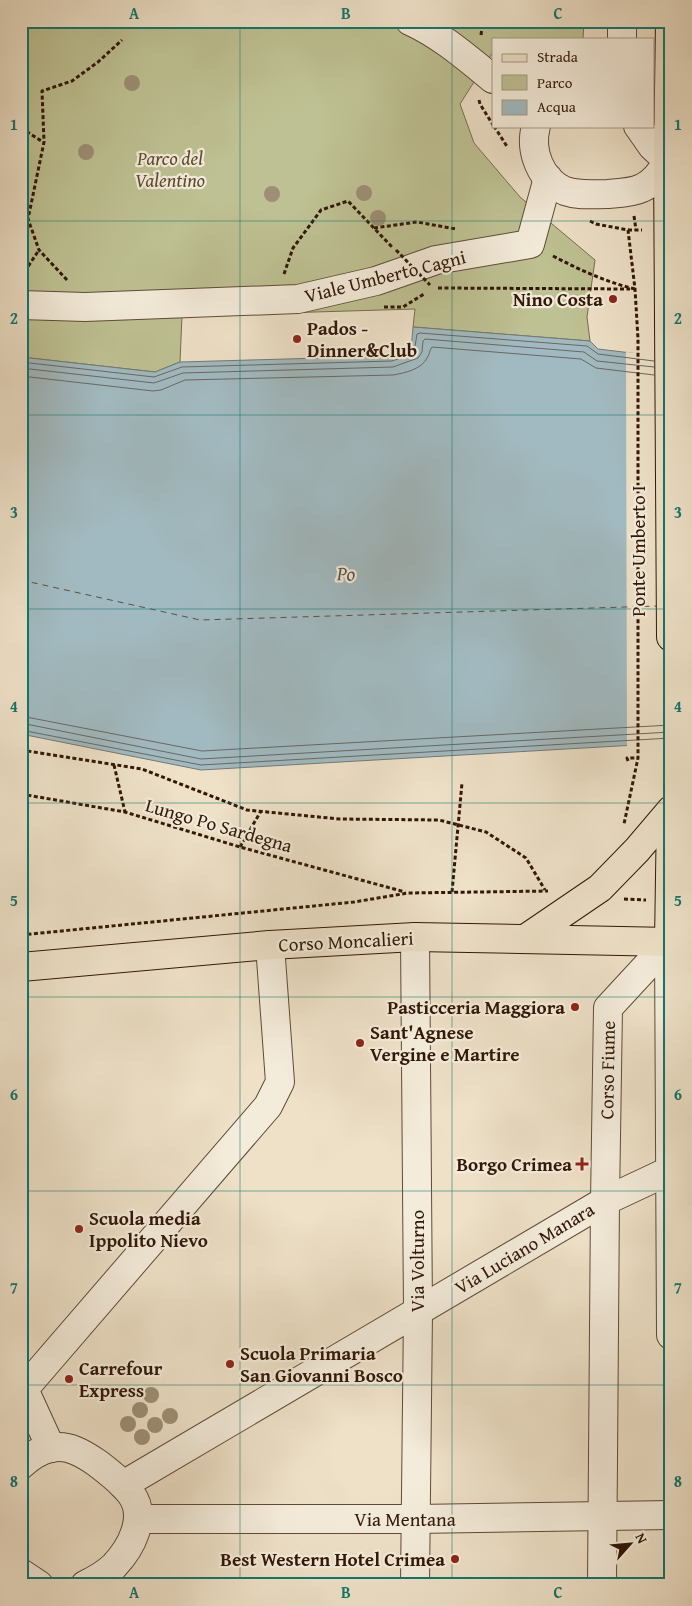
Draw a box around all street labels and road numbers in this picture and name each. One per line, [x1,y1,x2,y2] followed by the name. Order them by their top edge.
[301,242,469,310] street label: Viale Umberto Cagni
[624,485,652,617] street label: Ponte Umberto I
[142,791,296,859] street label: Lungo Po Sardegna
[278,923,414,959] street label: Corso Moncalieri
[592,1020,622,1120] street label: Corso Fiume
[449,1195,599,1301] street label: Via Luciano Manara
[403,1210,431,1312] street label: Via Volturno
[354,1505,456,1533] street label: Via Mentana

